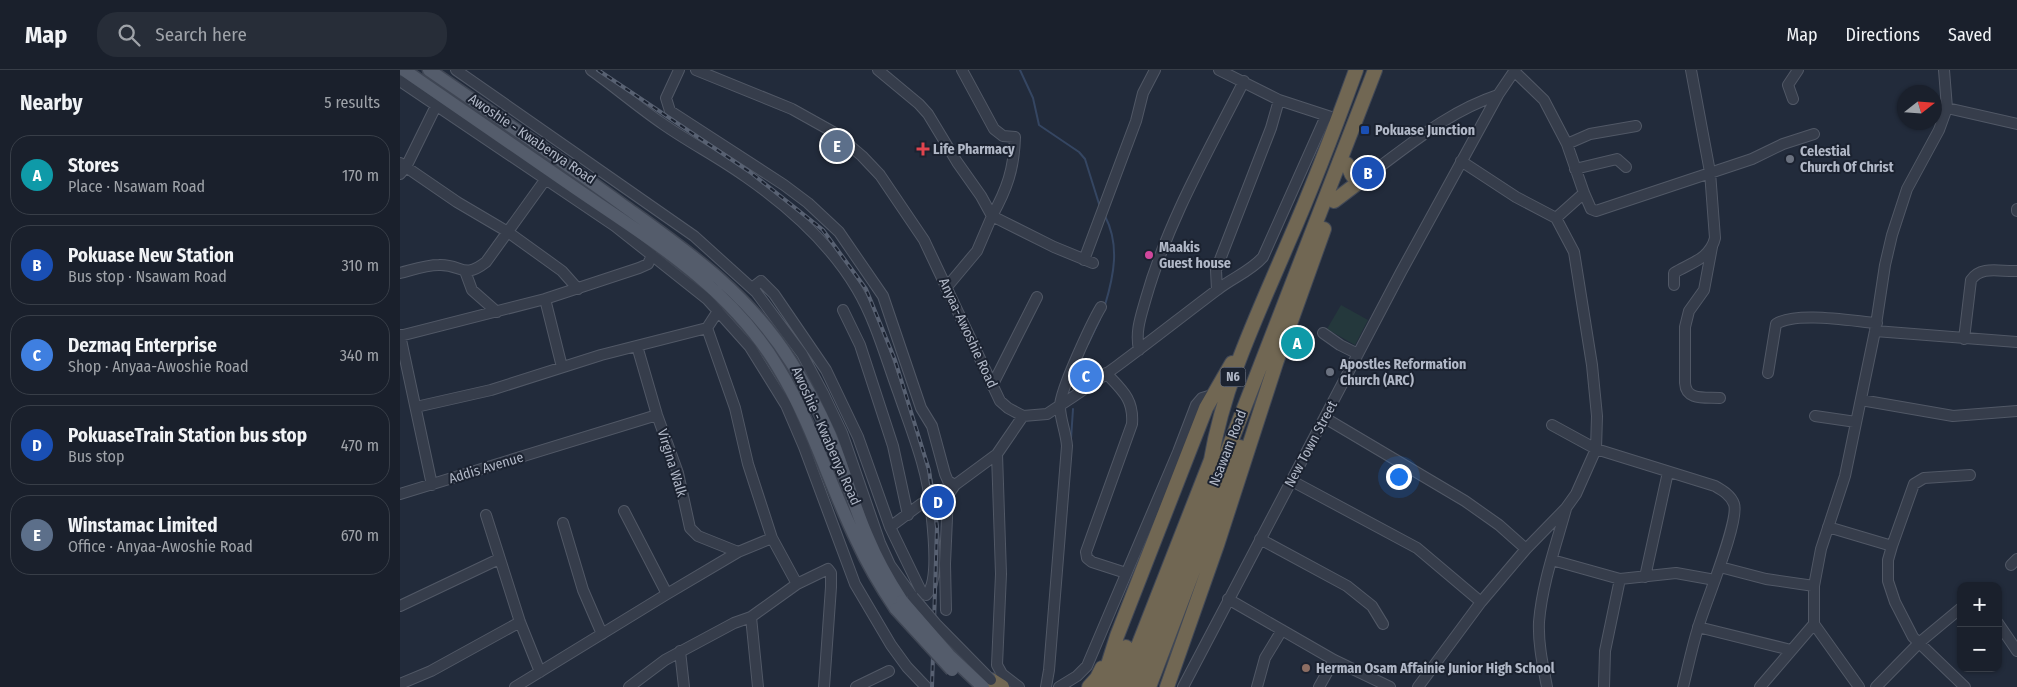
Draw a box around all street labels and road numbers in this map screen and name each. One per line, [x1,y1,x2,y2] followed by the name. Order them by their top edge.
[465,90,599,188] street label: Awoshie - Kwabenya Road
[935,275,1001,391] street label: Anyaa-Awoshie Road
[788,364,864,508] street label: Awoshie - Kwabenya Road
[1220,368,1246,386] road number: N6
[1281,398,1341,490] street label: New Town Street
[1206,408,1250,488] street label: Nsawam Road
[654,427,690,499] street label: Virgina Walk
[447,449,525,487] street label: Addis Avenue

